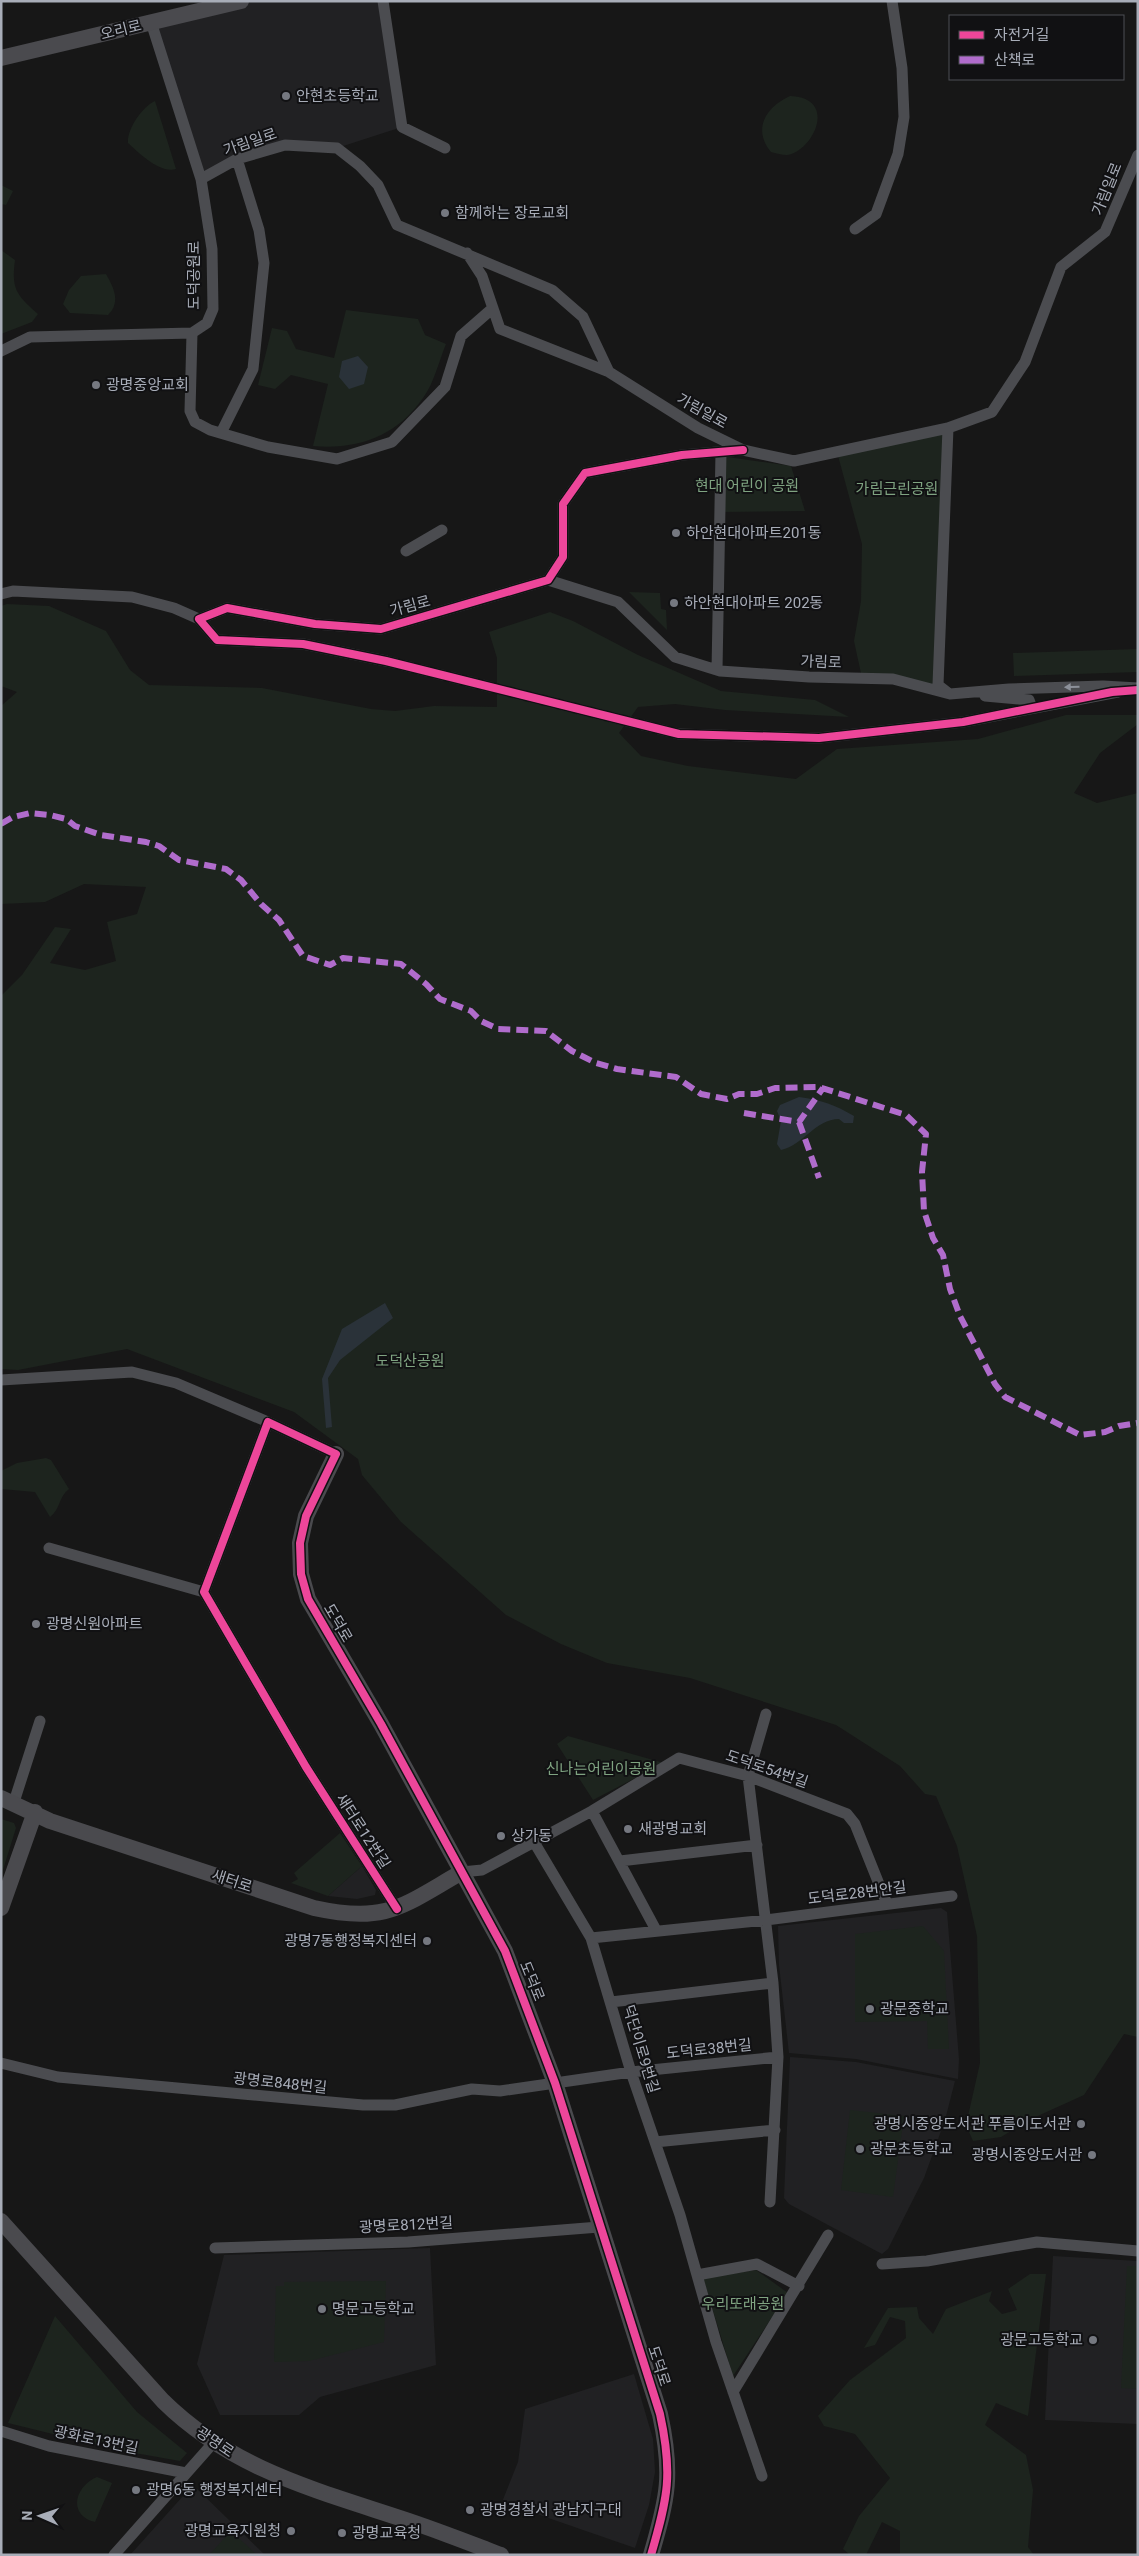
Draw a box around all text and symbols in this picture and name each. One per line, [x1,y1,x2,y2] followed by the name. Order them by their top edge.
[949,15,1124,80] legend
[99,16,143,44] street label: 오리로
[994,26,1049,44] text: 자전거길
[994,51,1035,69] text: 산책로
[296,87,379,105] place label: 안현초등학교
[280,90,292,102] marker: 안현초등학교
[221,125,279,159] street label: 가림일로
[1088,160,1126,218] street label: 가림일로
[455,204,569,222] place label: 함께하는 장로교회
[439,207,451,219] marker: 함께하는 장로교회
[185,240,203,310] street label: 도덕공원로
[106,376,189,394] place label: 광명중앙교회
[90,379,102,391] marker: 광명중앙교회
[673,390,731,432] street label: 가림일로
[695,477,799,495] park label: 현대 어린이 공원
[856,480,938,498] park label: 가림근린공원
[686,524,822,542] place label: 하안현대아파트201동
[670,527,682,539] marker: 하안현대아파트201동
[388,592,432,620] street label: 가림로
[684,594,823,612] place label: 하안현대아파트 202동
[668,597,680,609] marker: 하안현대아파트 202동
[800,652,842,672] street label: 가림로
[1063,683,1079,691] one-way arrow
[375,1352,445,1370] park label: 도덕산공원
[320,1601,356,1645] street label: 도덕로
[46,1615,143,1633] place label: 광명신원아파트
[30,1618,42,1630] marker: 광명신원아파트
[723,1747,811,1791] street label: 도덕로54번길
[546,1760,656,1778] park label: 신나는어린이공원
[332,1790,394,1872] street label: 새터로12번길
[638,1820,707,1838] place label: 새광명교회
[622,1823,634,1835] marker: 새광명교회
[511,1827,552,1845] place label: 상가동
[495,1830,507,1842] marker: 상가동
[210,1866,254,1896] street label: 새터로
[806,1878,908,1908] street label: 도덕로28번안길
[284,1932,417,1950] place label: 광명7동행정복지센터
[421,1935,433,1947] marker: 광명7동행정복지센터
[516,1958,548,2004] street label: 도덕로
[880,2000,949,2018] place label: 광문중학교
[619,2003,663,2095] street label: 덕단이로9번길
[864,2003,876,2015] marker: 광문중학교
[665,2036,753,2062] street label: 도덕로38번길
[232,2069,328,2097] street label: 광명로848번길
[874,2115,1071,2133] place label: 광명시중앙도서관 푸름이도서관
[1075,2118,1087,2130] marker: 광명시중앙도서관 푸름이도서관
[870,2140,953,2158] place label: 광문초등학교
[854,2143,866,2155] marker: 광문초등학교
[972,2146,1082,2164] place label: 광명시중앙도서관
[1086,2149,1098,2161] marker: 광명시중앙도서관
[358,2214,454,2236] street label: 광명로812번길
[702,2295,784,2313] park label: 우리또래공원
[332,2300,415,2318] place label: 명문고등학교
[316,2303,328,2315] marker: 명문고등학교
[1000,2331,1083,2349] place label: 광문고등학교
[1087,2334,1099,2346] marker: 광문고등학교
[644,2344,674,2388] street label: 도덕로
[52,2422,140,2458] street label: 광화로13번길
[193,2423,237,2461] street label: 광명로
[146,2481,282,2499] place label: 광명6동 행정복지센터
[130,2484,142,2496] marker: 광명6동 행정복지센터
[15,2491,65,2541] north arrow
[480,2501,622,2519] place label: 광명경찰서 광남지구대
[464,2504,476,2516] marker: 광명경찰서 광남지구대
[19,2510,35,2521] text: N
[184,2522,281,2540] place label: 광명교육지원청
[352,2524,421,2542] place label: 광명교육청
[285,2525,297,2537] marker: 광명교육지원청
[336,2527,348,2539] marker: 광명교육청

